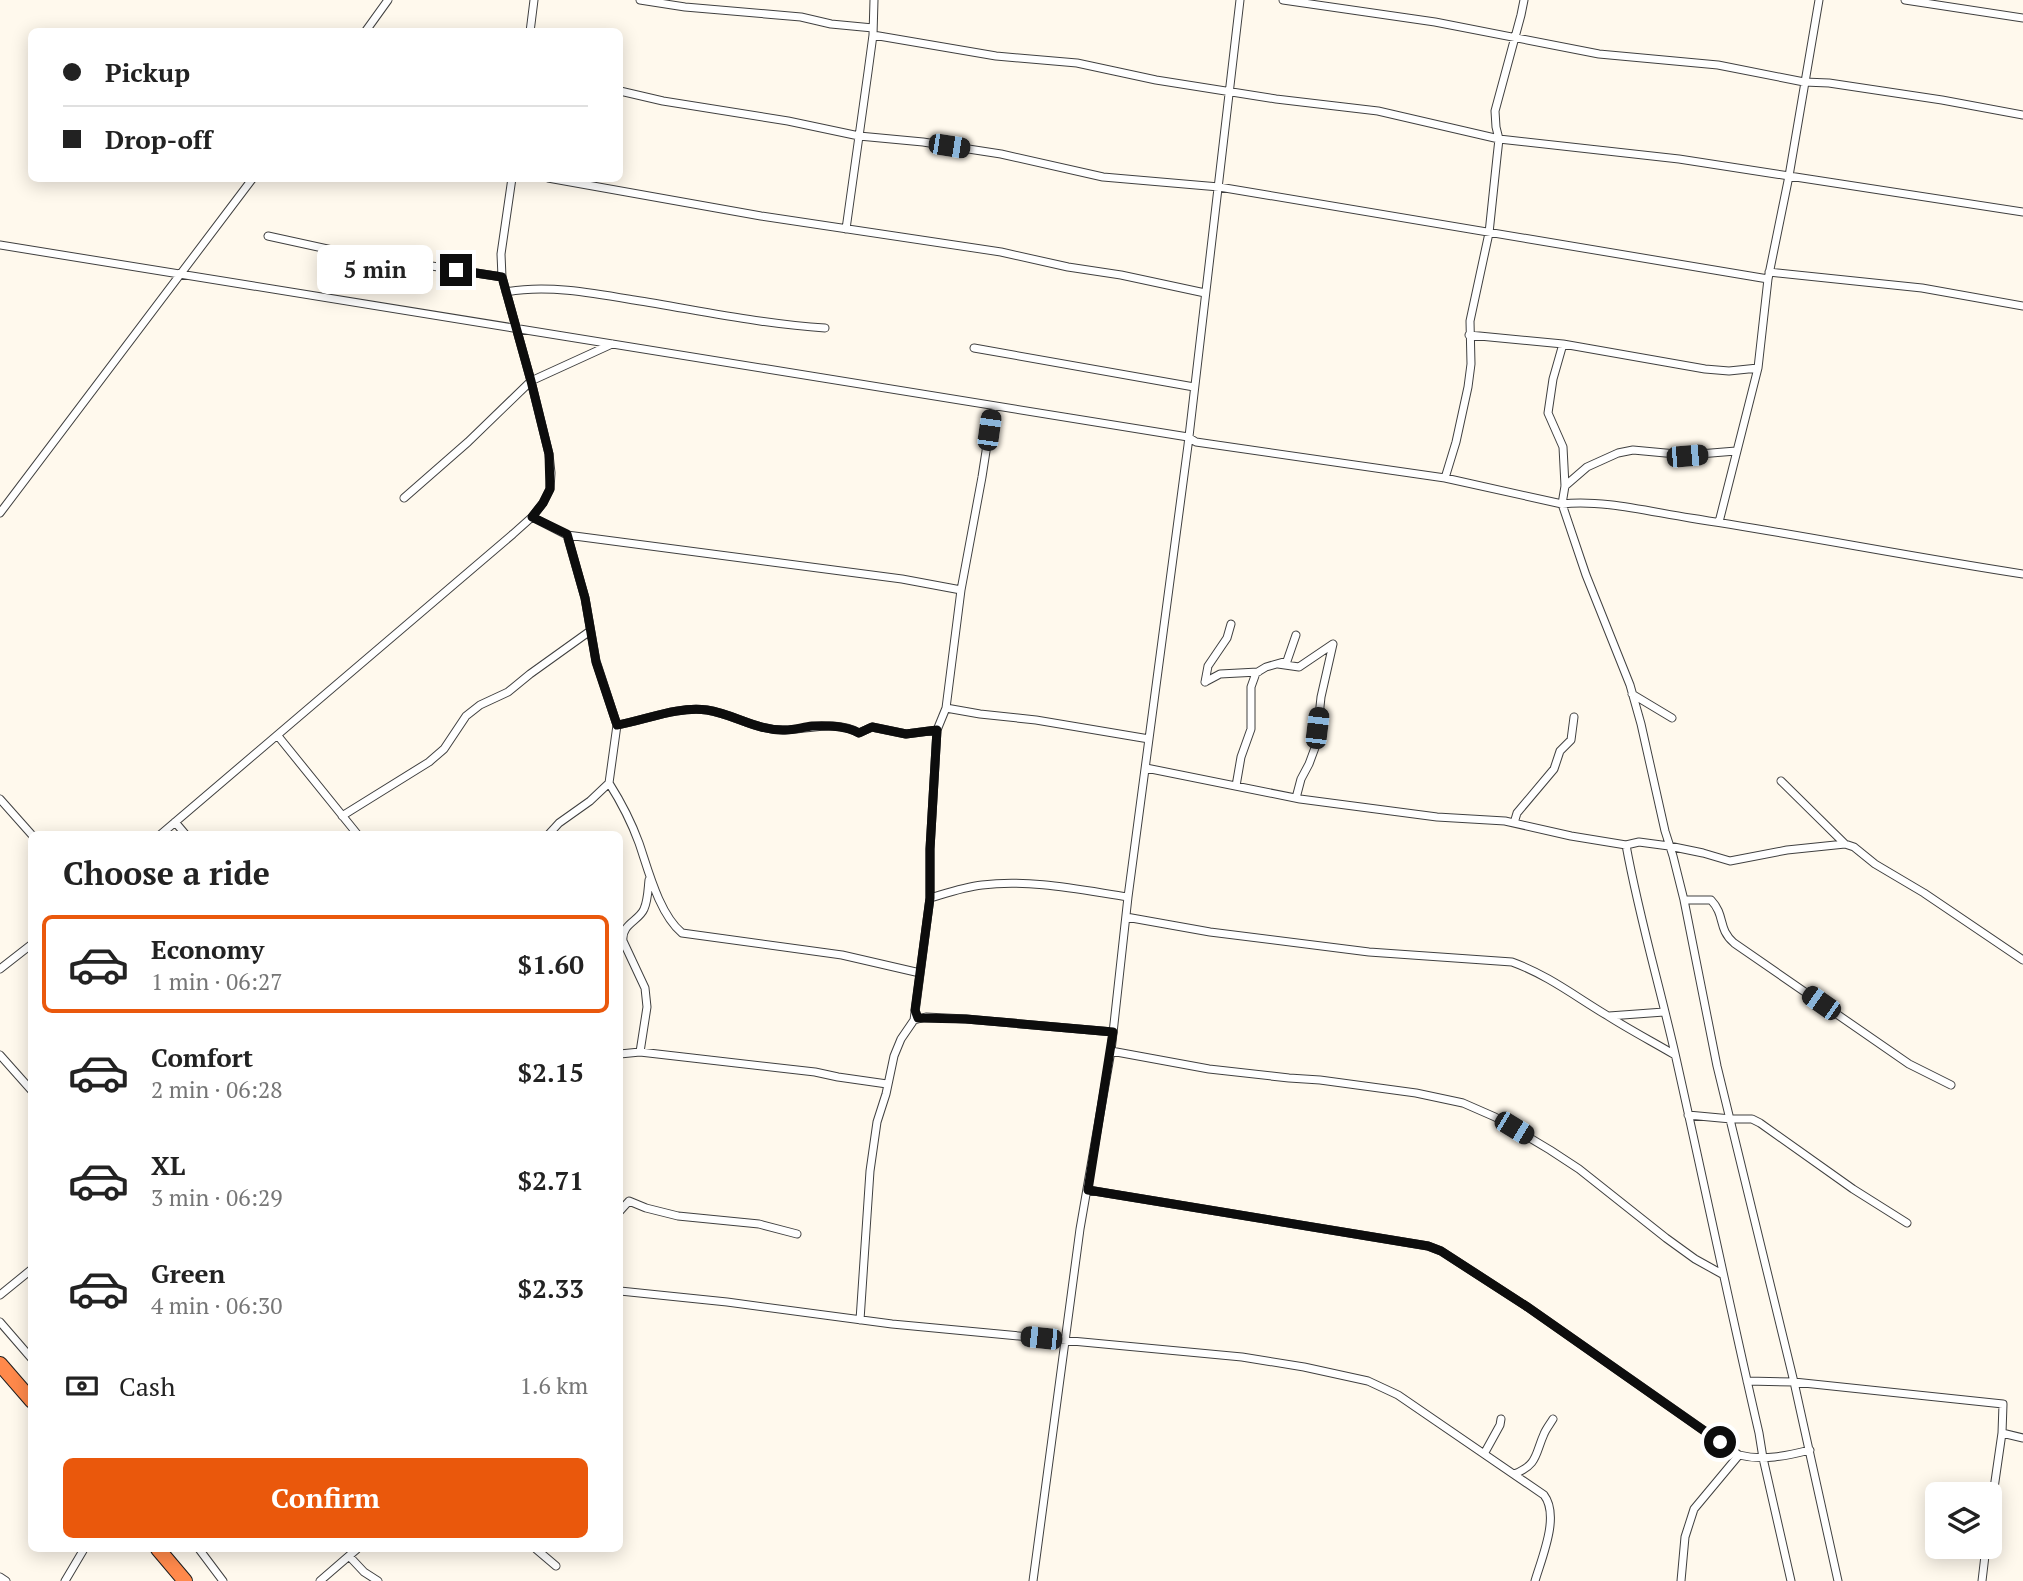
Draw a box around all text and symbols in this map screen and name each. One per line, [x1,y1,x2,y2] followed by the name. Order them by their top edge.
[105,55,190,89] text: Pickup
[105,122,212,156] text: Drop-off
[927,132,972,160] car
[316,246,432,294] callout: 5 min
[344,254,406,285] text: 5 min
[440,254,472,286] route end
[976,408,1003,452] car
[1666,444,1709,468] car
[1305,706,1330,750] car
[63,852,270,894] text: Choose a ride
[151,932,264,966] text: Economy
[67,933,130,996] icon: car
[518,947,584,981] text: $1.60
[151,966,283,997] text: 1 min · 06:27
[1798,982,1845,1024] car
[151,1040,253,1074] text: Comfort
[67,1041,130,1104] icon: car
[518,1055,584,1089] text: $2.15
[151,1074,283,1105] text: 2 min · 06:28
[1491,1108,1538,1148] car
[151,1148,185,1182] text: XL
[67,1149,130,1212] icon: car
[518,1163,584,1197] text: $2.71
[151,1182,283,1213] text: 3 min · 06:29
[151,1256,225,1290] text: Green
[67,1257,130,1320] icon: car
[518,1271,584,1305] text: $2.33
[151,1290,283,1321] text: 4 min · 06:30
[1020,1325,1063,1351] car
[63,1367,101,1405] icon: cash
[119,1369,175,1403] text: Cash
[520,1370,588,1401] text: 1.6 km
[1704,1426,1736,1458] route start
[63,1458,588,1538] button: Confirm
[1925,1482,2002,1559] map controls
[1925,1482,2002,1559] button: layers

